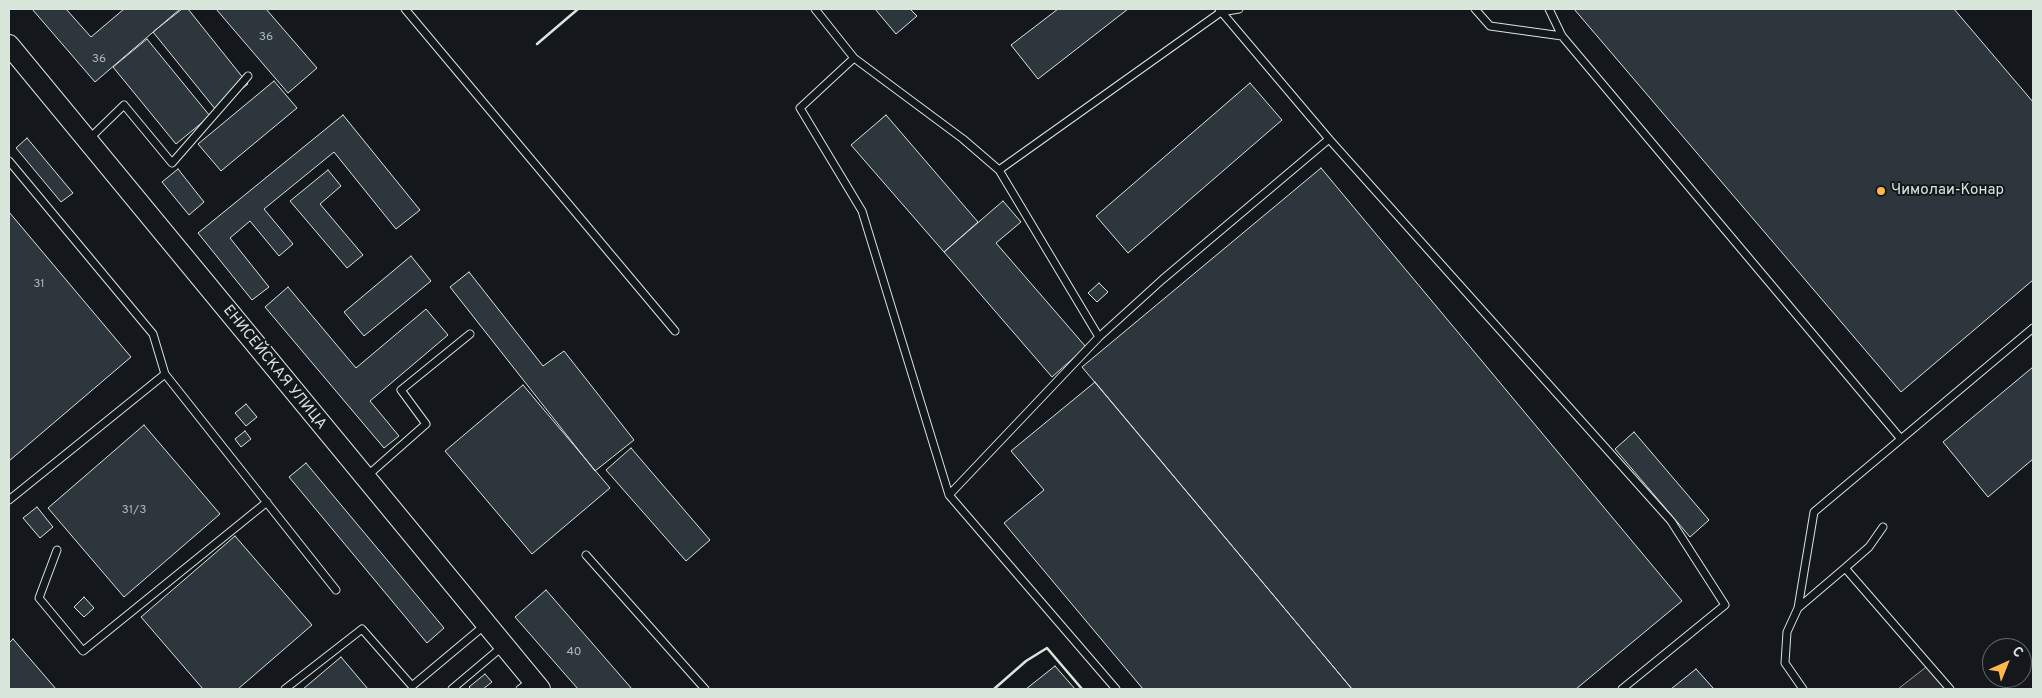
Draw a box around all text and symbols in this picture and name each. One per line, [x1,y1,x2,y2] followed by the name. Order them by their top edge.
[259,31,273,45] house number: 36
[92,53,106,67] house number: 36
[1891,182,2004,200] place label: Чимолаи-Конар
[1875,185,1887,197] marker: Чимолаи-Конар
[33,278,45,292] house number: 31
[218,302,330,434] street label: ЕНИСЕЙСКАЯ УЛИЦА
[122,504,146,518] house number: 31/3
[1982,638,2032,688] north arrow
[2008,643,2026,662] text: С
[566,646,582,660] house number: 40

